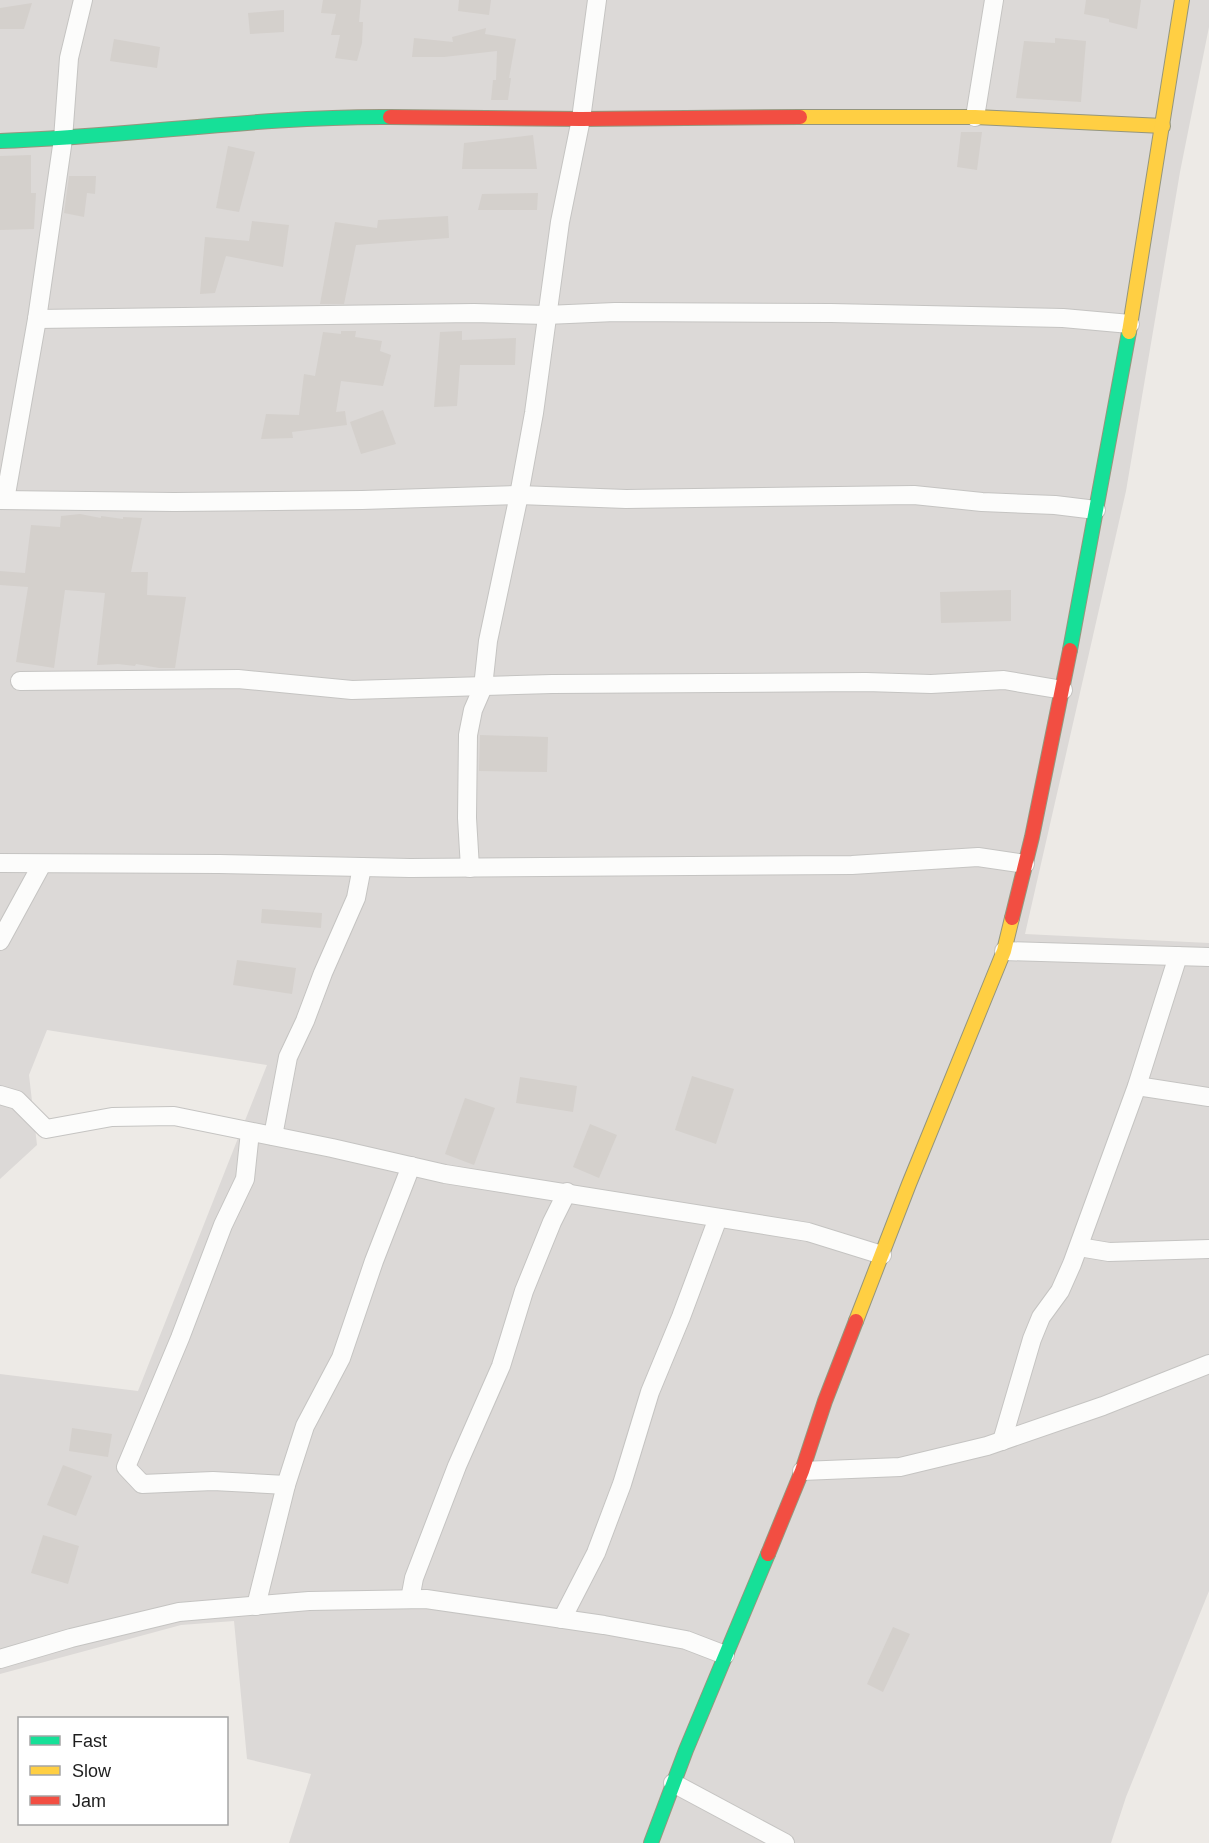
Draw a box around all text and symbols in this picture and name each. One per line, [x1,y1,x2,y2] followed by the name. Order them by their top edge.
[18,1717,228,1825] legend
[72,1731,107,1751] text: Fast
[72,1761,112,1781] text: Slow
[72,1791,106,1811] text: Jam

